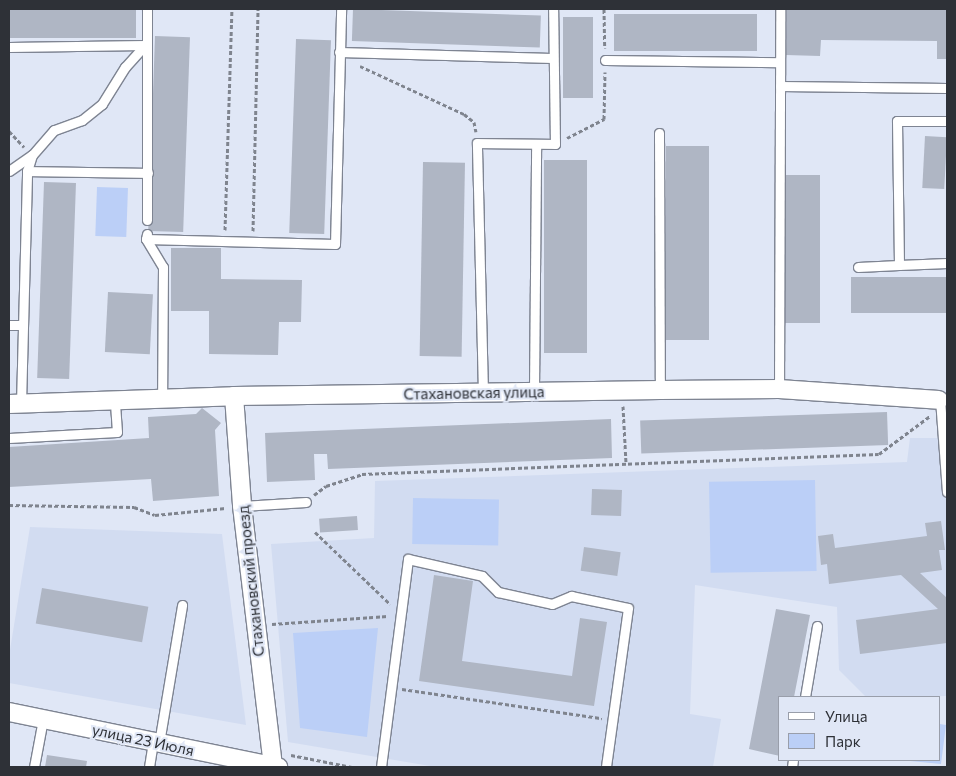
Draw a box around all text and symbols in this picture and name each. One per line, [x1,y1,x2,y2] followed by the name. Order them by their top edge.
[403,383,545,403] street label: Стахановская улица
[234,505,268,657] street label: Стахановский проезд
[778,696,941,761] legend
[825,707,867,725] text: Улица
[90,720,196,760] street label: улица 23 Июля
[825,732,861,750] text: Парк

